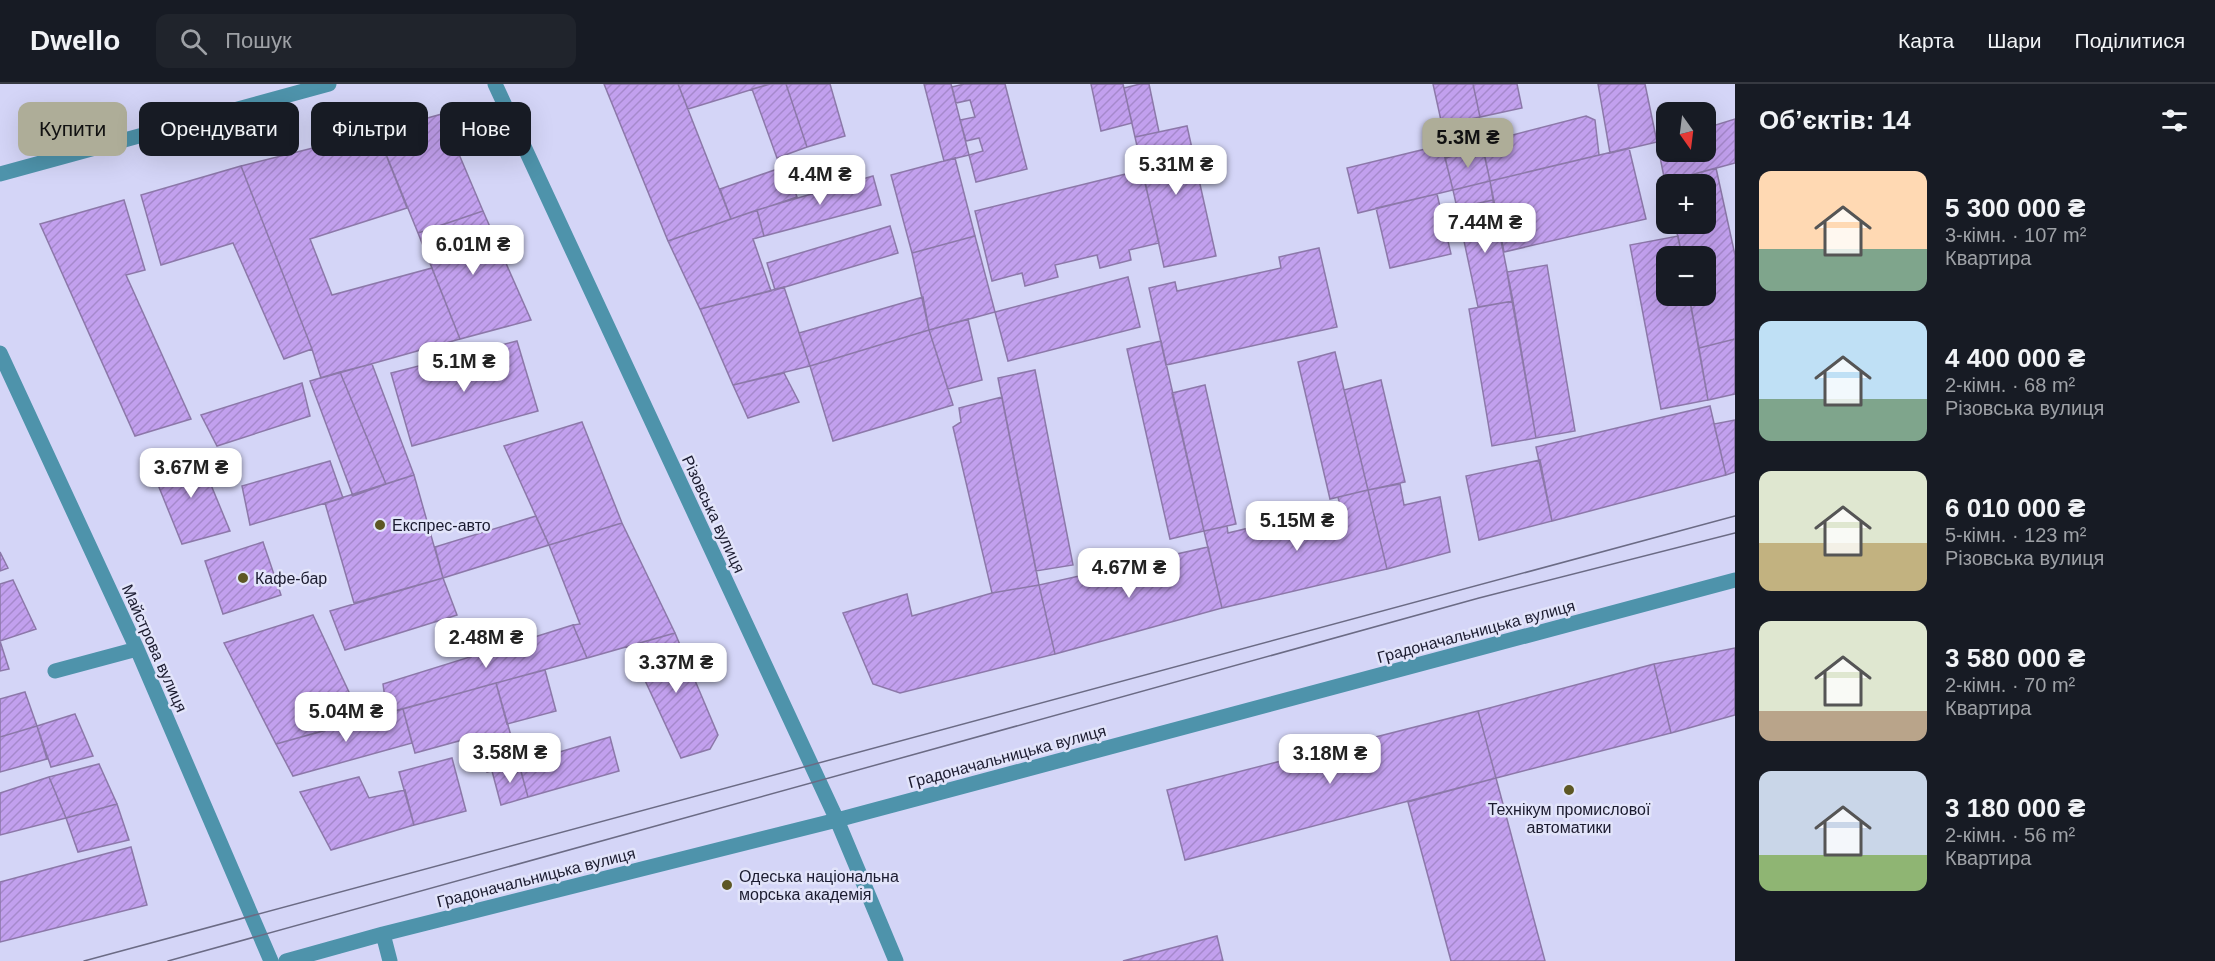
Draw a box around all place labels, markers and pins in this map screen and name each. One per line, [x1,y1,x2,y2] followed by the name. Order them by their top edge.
[1419,118,1517,169] pin: 5.3M ₴
[1121,145,1231,196] pin: 5.31M ₴
[771,155,869,206] pin: 4.4M ₴
[1430,203,1540,254] pin: 7.44M ₴
[418,225,528,276] pin: 6.01M ₴
[415,342,513,393] pin: 5.1M ₴
[136,448,246,499] pin: 3.67M ₴
[1242,501,1352,552] pin: 5.15M ₴
[392,517,491,534] place label: Експрес-авто
[373,518,387,532] marker: Експрес-авто
[1074,548,1184,599] pin: 4.67M ₴
[255,570,327,587] place label: Кафе-бар
[236,571,250,585] marker: Кафе-бар
[431,618,541,669] pin: 2.48M ₴
[621,643,731,694] pin: 3.37M ₴
[291,692,401,743] pin: 5.04M ₴
[455,733,565,784] pin: 3.58M ₴
[1275,734,1385,785] pin: 3.18M ₴
[1562,783,1576,797] marker: Технікум промислової автоматики
[1488,801,1651,836] place label: Технікум промислової автоматики
[739,868,899,903] place label: Одеська національна морська академія
[720,878,734,892] marker: Одеська національна морська академія

